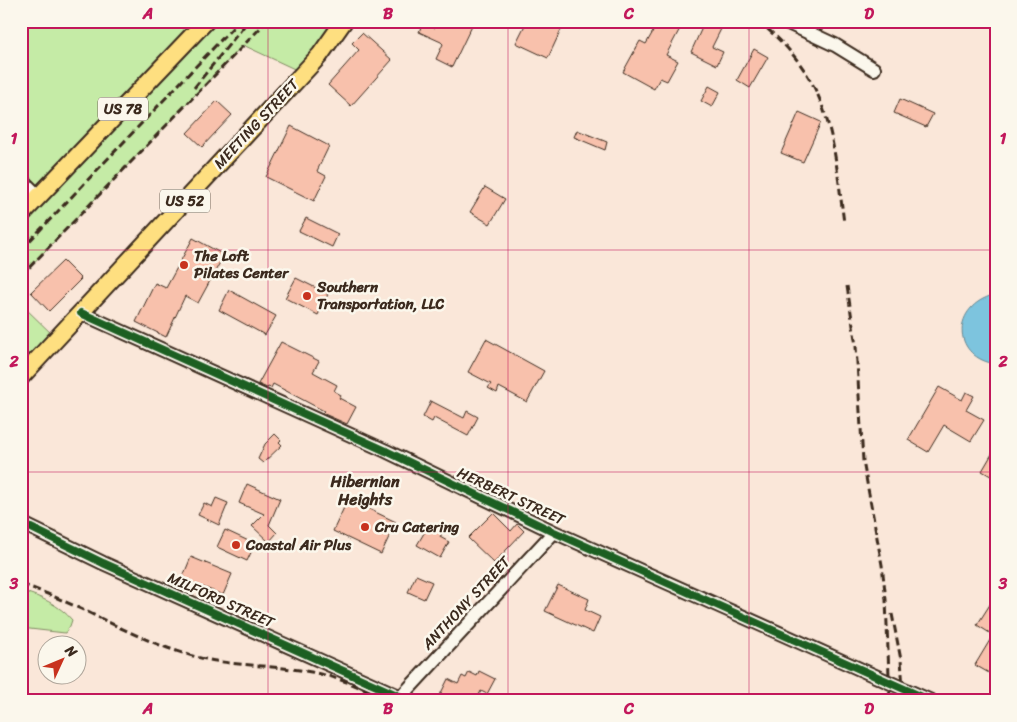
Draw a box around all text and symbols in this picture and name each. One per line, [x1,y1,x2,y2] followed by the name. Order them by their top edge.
[142,0,153,28] text: A
[383,0,394,28] text: B
[623,0,635,28] text: C
[864,0,874,28] text: D
[207,72,306,175] street label: MEETING STREET
[98,98,148,120] road number: US 78
[11,124,18,153] text: 1
[1000,124,1007,153] text: 1
[160,190,210,212] road number: US 52
[194,243,290,286] place label: The Loft Pilates Center
[178,259,190,271] marker: The Loft Pilates Center
[316,274,444,317] place label: Southern Transportation, LLC
[301,290,313,302] marker: Southern Transportation, LLC
[8,347,19,376] text: 2
[997,347,1008,376] text: 2
[453,460,571,533] street label: HERBERT STREET
[329,467,400,514] district label: Hibernian Heights
[374,514,460,540] place label: Cru Catering
[359,521,371,533] marker: Cru Catering
[245,532,352,558] place label: Coastal Air Plus
[230,539,242,551] marker: Coastal Air Plus
[415,549,518,657] street label: ANTHONY STREET
[163,565,280,636] street label: MILFORD STREET
[9,569,19,598] text: 3
[998,569,1008,598] text: 3
[38,634,88,684] north arrow
[58,638,84,664] text: N
[142,694,153,722] text: A
[383,694,394,722] text: B
[623,694,635,722] text: C
[864,694,874,722] text: D

